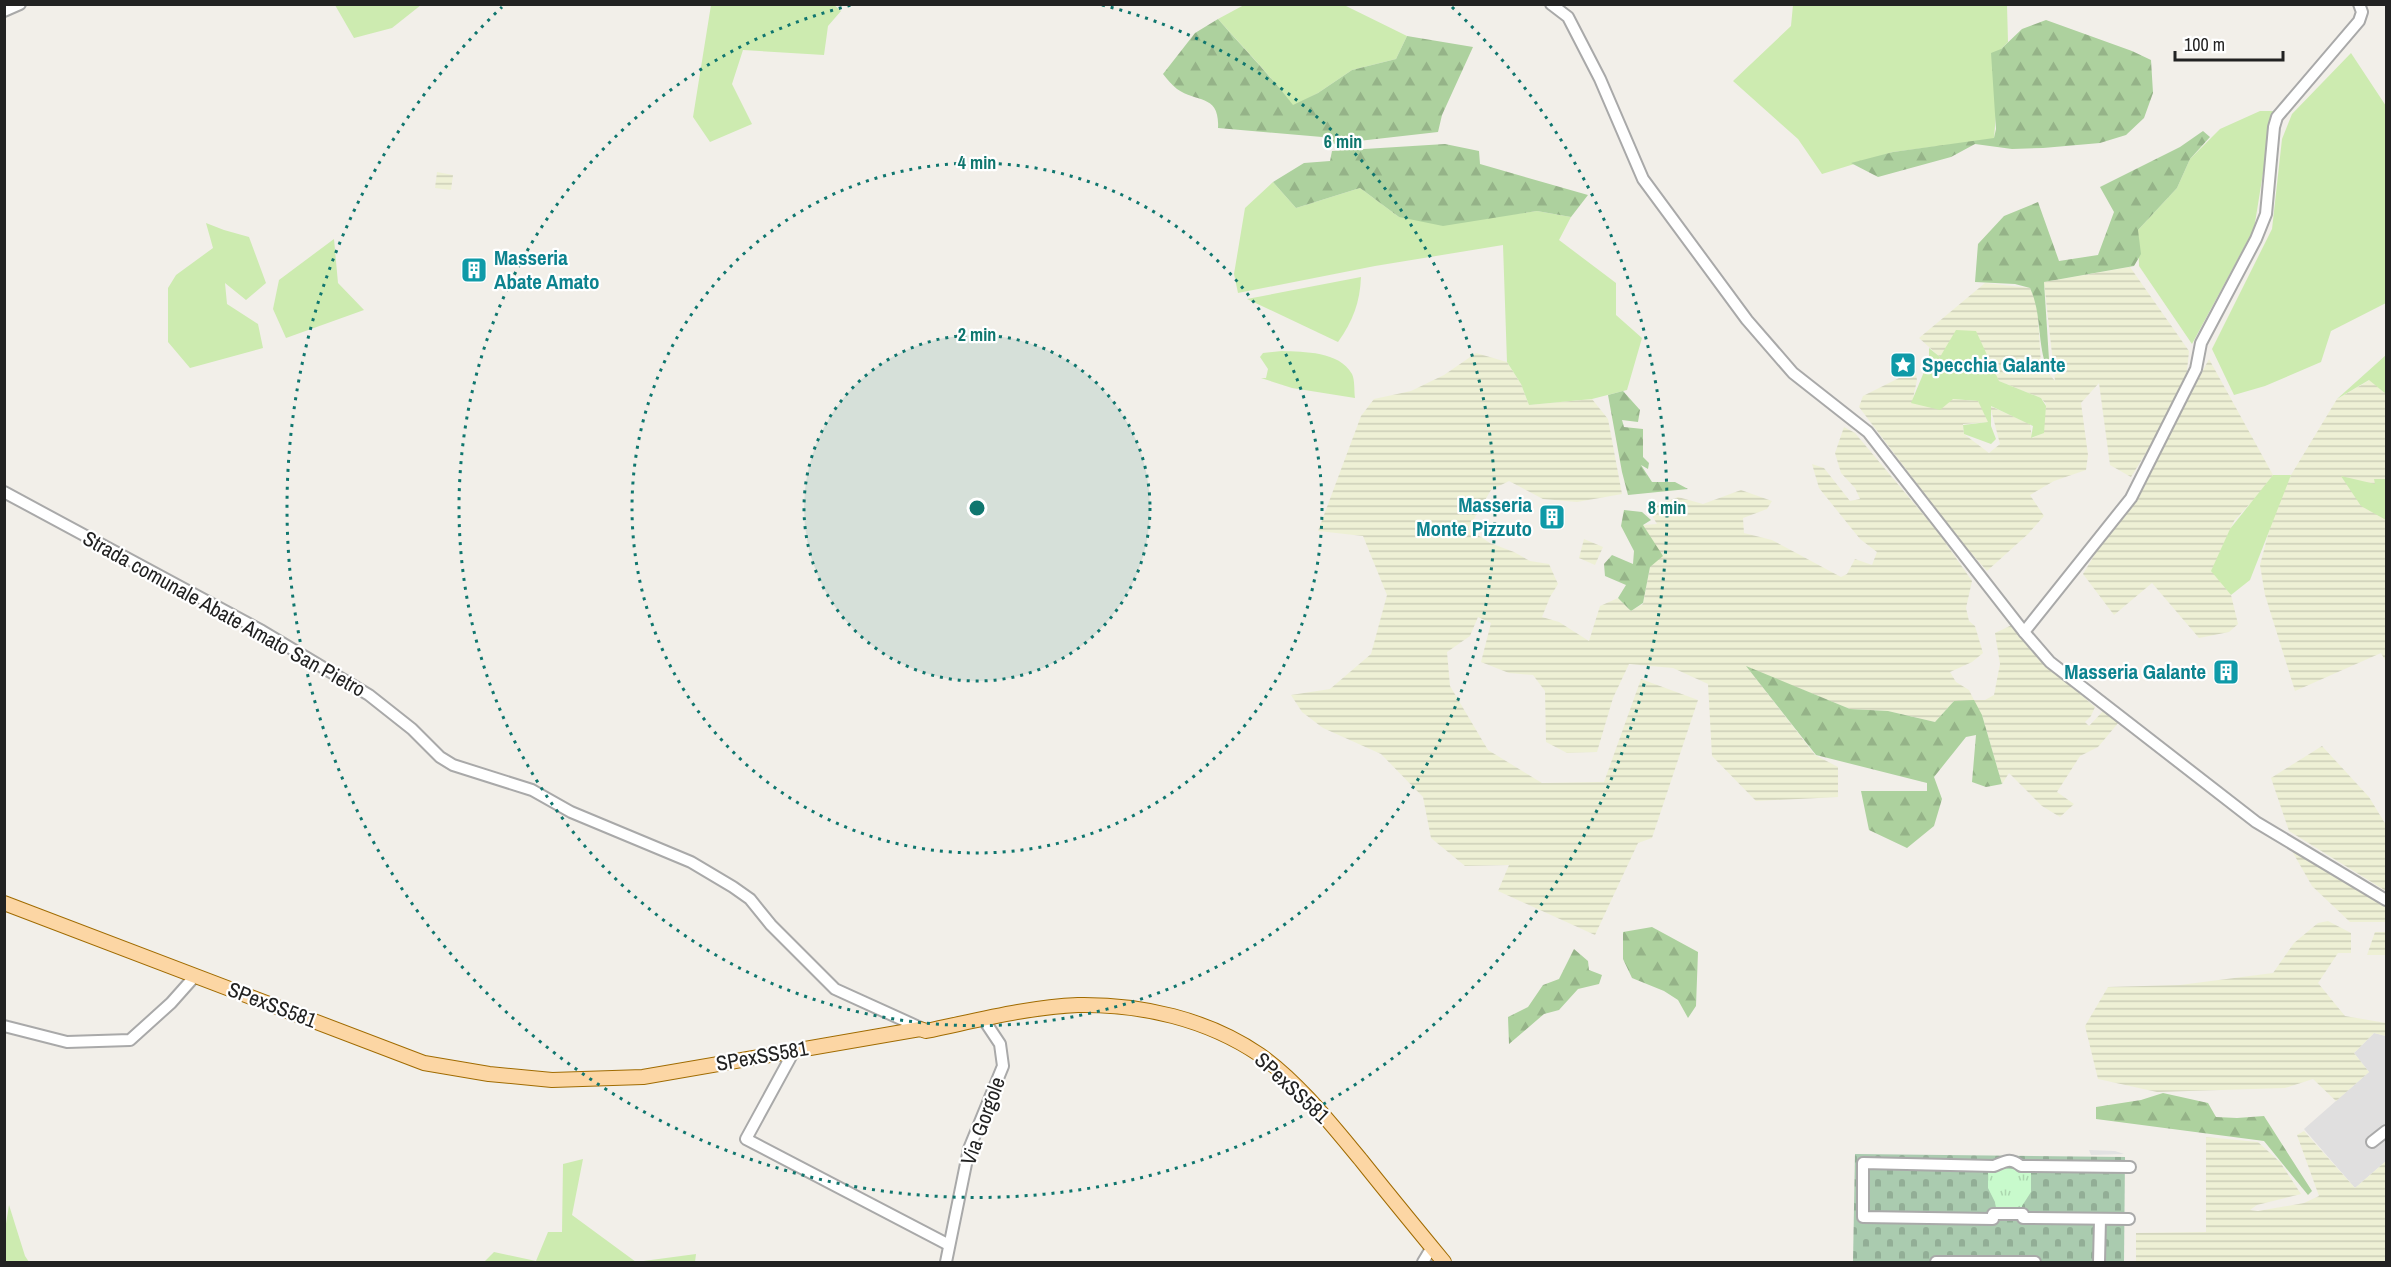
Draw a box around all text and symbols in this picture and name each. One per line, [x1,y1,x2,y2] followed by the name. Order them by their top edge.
[2175,24,2283,62] scale bar
[2184,32,2225,57] text: 100 m
[1324,129,1362,154] text: 6 min
[958,150,996,175] text: 4 min
[494,243,600,296] place label: Masseria Abate Amato
[459,255,489,285] building icon: Masseria Abate Amato
[958,322,996,347] text: 2 min
[1888,350,1918,380] place icon: Specchia Galante
[1922,350,2066,379] place label: Specchia Galante
[1416,490,1532,543] place label: Masseria Monte Pizzuto
[1648,495,1686,520] text: 8 min
[967,498,987,518] centre of rings
[1537,502,1567,532] building icon: Masseria Monte Pizzuto
[78,524,371,704] street label: Strada comunale Abate Amato San Pietro
[2064,657,2206,686] place label: Masseria Galante
[2211,657,2241,687] building icon: Masseria Galante
[224,974,321,1035] street label: SPexSS581
[714,1033,811,1078] street label: SPexSS581
[1248,1045,1336,1130] street label: SPexSS581
[953,1073,1012,1169] street label: Via Gorgole

